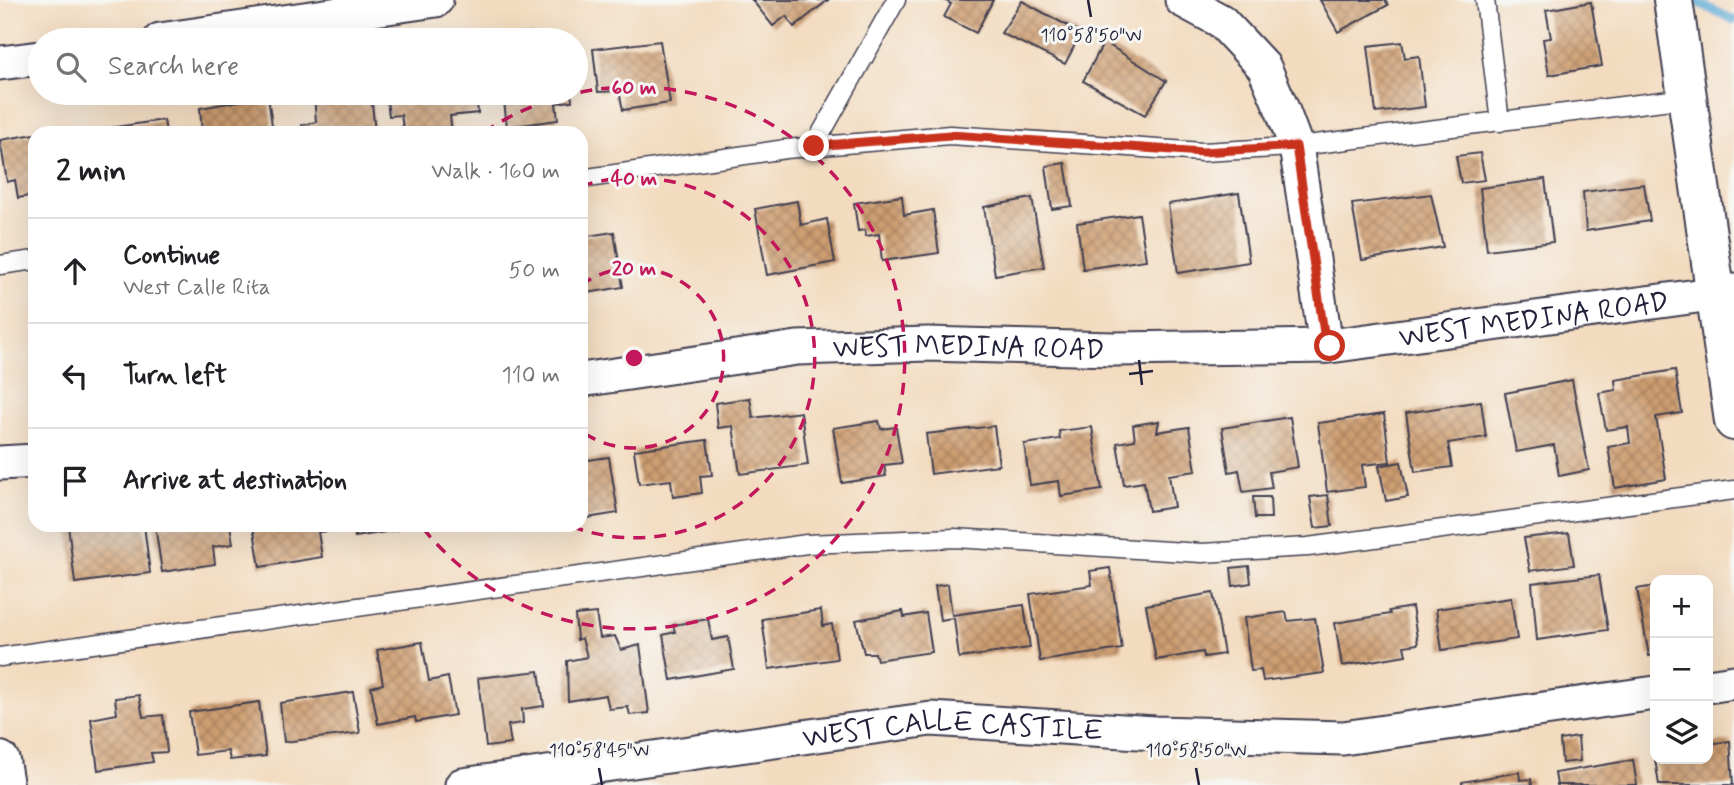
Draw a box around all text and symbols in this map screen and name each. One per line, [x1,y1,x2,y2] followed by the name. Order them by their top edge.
[1040,24,1142,48] text: 110°58'50"W
[28,28,588,105] search box
[52,48,90,86] icon: search
[108,50,239,84] text: Search here
[611,74,657,102] text: 60 m
[798,130,829,161] route end
[56,152,126,191] text: 2 min
[431,157,560,187] text: Walk · 160 m
[611,165,658,193] text: 40 m
[123,239,220,273] text: Continue
[56,252,94,290] icon: ahead
[612,255,657,283] text: 20 m
[509,256,560,286] text: 50 m
[123,273,271,303] text: West Calle Rita
[1397,284,1671,357] street label: WEST MEDINA ROAD
[832,328,1105,370] street label: WEST MEDINA ROAD
[1314,330,1345,361] route start
[622,346,646,370] centre of rings
[56,357,94,395] icon: left
[123,359,227,393] text: Turn left
[501,361,560,391] text: 110 m
[56,462,94,500] icon: arrive
[123,464,347,498] text: Arrive at destination
[1650,575,1713,764] map controls
[1650,575,1713,638] button: +
[1650,638,1713,701] button: −
[1650,701,1713,764] button: layers
[800,702,1104,758] street label: WEST CALLE CASTILE
[549,739,649,763] text: 110°58'45"W
[1145,739,1247,763] text: 110°58'50"W

